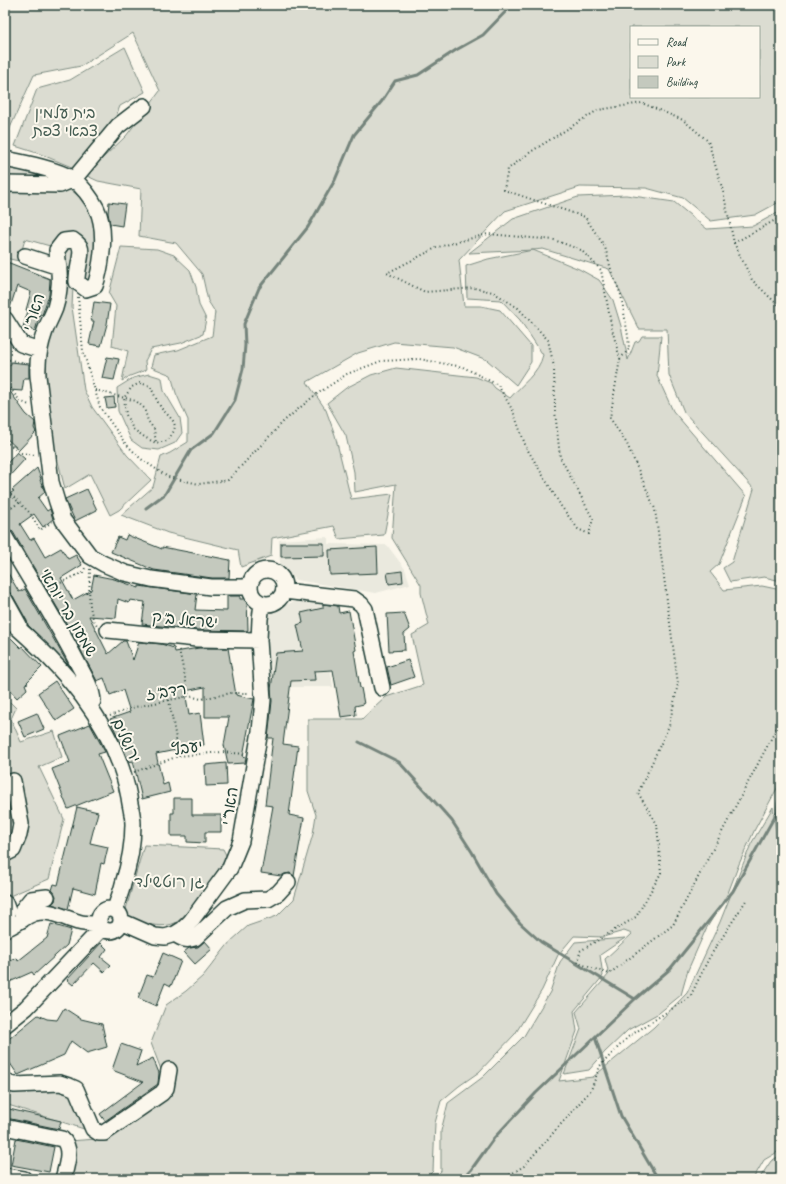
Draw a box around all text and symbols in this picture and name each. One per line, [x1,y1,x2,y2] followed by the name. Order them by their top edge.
[630,26,760,98] legend
[666,34,688,50] text: Road
[666,54,687,70] text: Park
[666,74,698,90] text: Building
[31,103,98,141] park label: בית עלמין צבאי צפת
[18,291,49,334] street label: האר"י
[35,565,101,660] street label: שמעון בר יוחאי
[151,607,219,633] street label: ישראל ב"ק
[144,679,188,705] street label: רדב"ז
[107,715,145,766] street label: ירושלים
[170,736,204,760] street label: יעבץ
[217,785,243,827] street label: האר"י
[134,872,204,892] park label: גן רוטשילד

